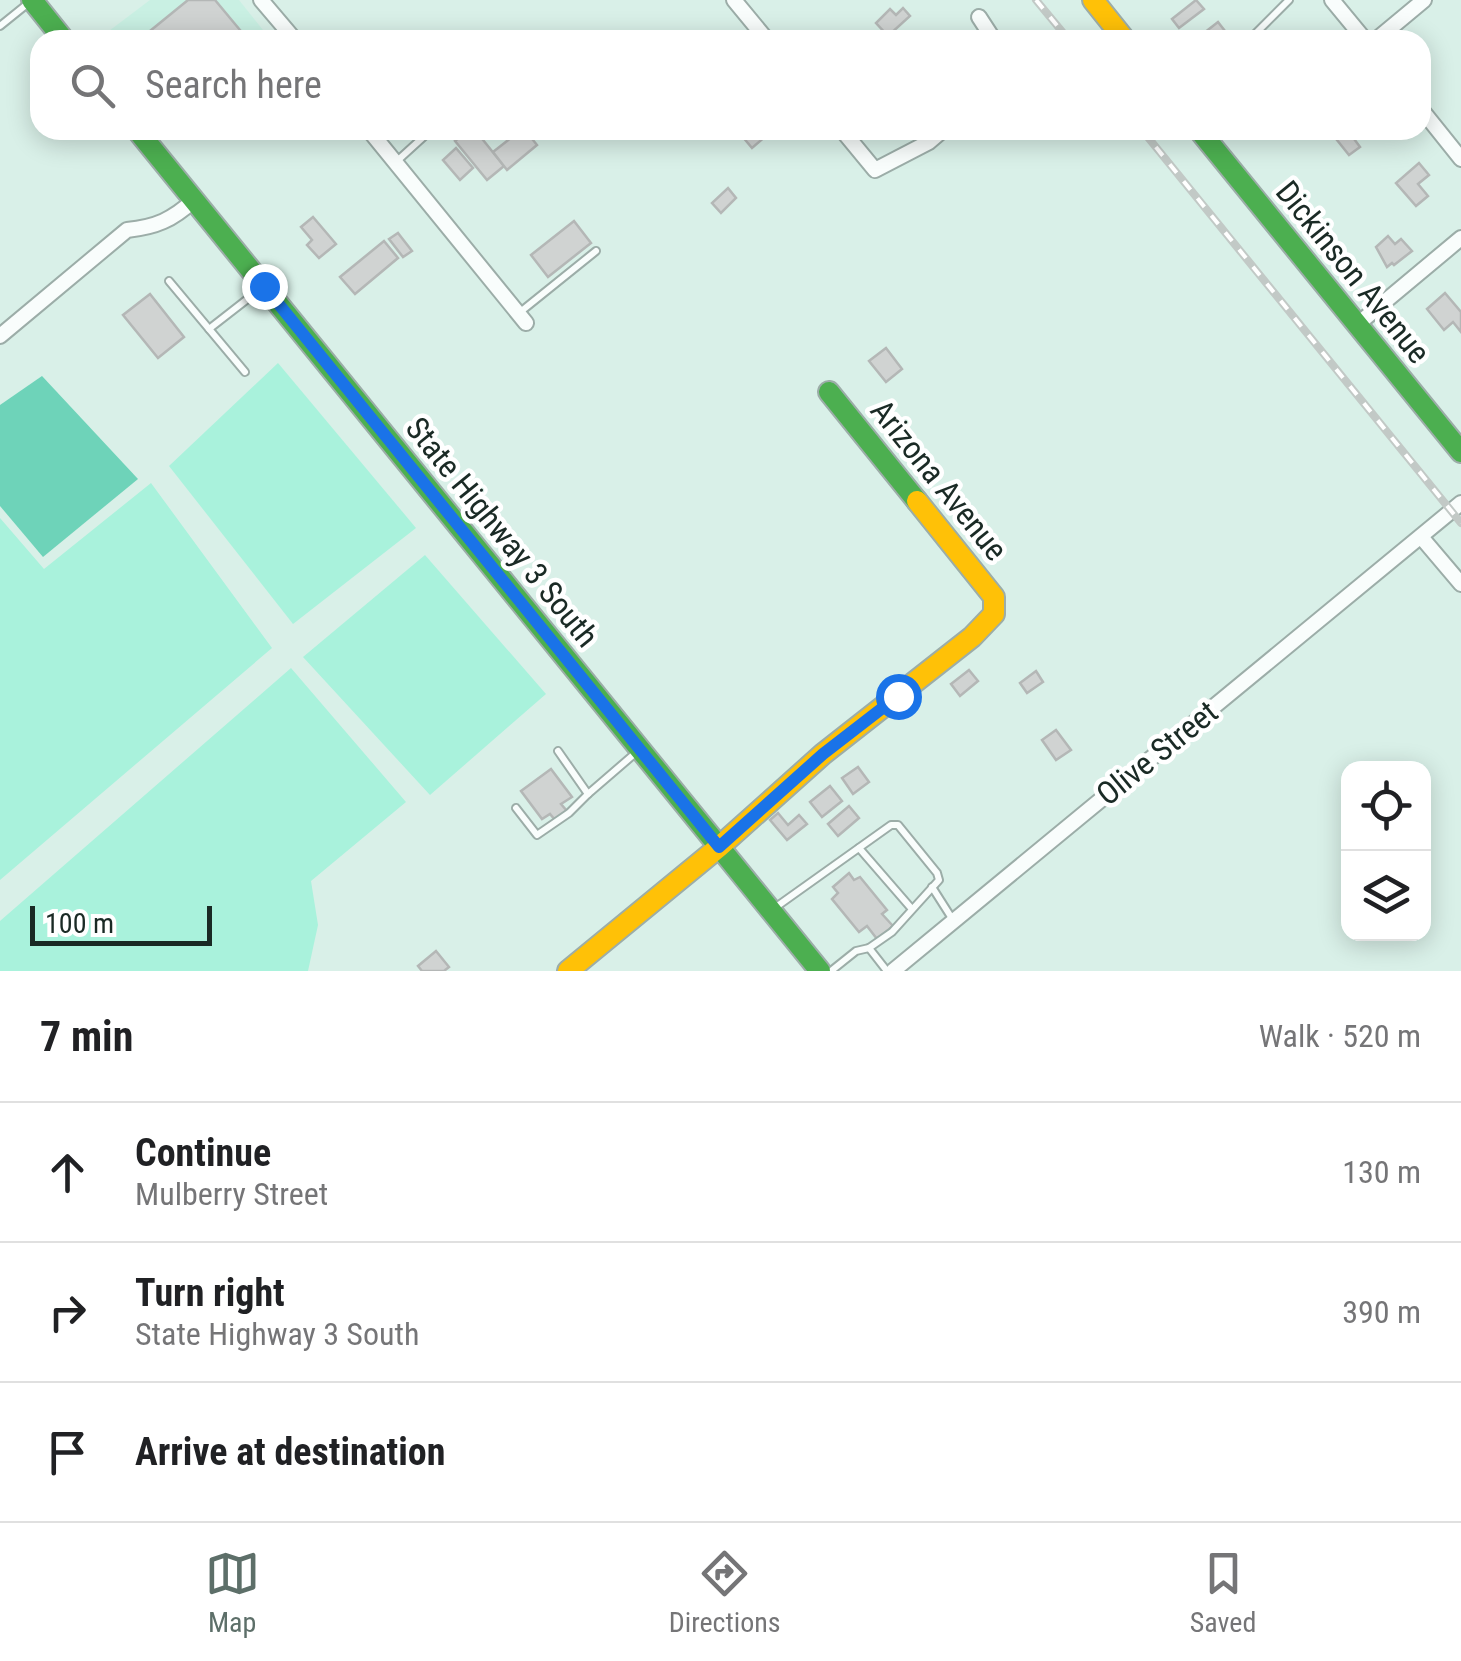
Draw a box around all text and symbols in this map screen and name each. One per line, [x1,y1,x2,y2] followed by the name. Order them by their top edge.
[30,30,1431,140] search box
[65,58,120,113] icon: search
[145,63,322,107] text: Search here
[1268,173,1438,371] street label: Dickinson Avenue
[242,264,288,310] route end
[863,392,1015,568] street label: Arizona Avenue
[398,410,606,654] street label: State Highway 3 South
[876,674,922,720] route start
[1089,693,1225,813] street label: Olive Street
[1341,761,1431,941] map controls
[1341,761,1431,851] button: locate
[1341,851,1431,941] button: layers
[30,901,212,946] scale bar
[45,907,114,940] text: 100 m
[40,1012,133,1061] text: 7 min
[1259,1017,1421,1055] text: Walk · 520 m
[135,1131,271,1175] text: Continue
[40,1145,95,1200] icon: ahead
[1342,1153,1421,1191] text: 130 m
[135,1175,328,1213] text: Mulberry Street
[135,1271,285,1315] text: Turn right
[40,1285,95,1340] icon: right
[1342,1293,1421,1331] text: 390 m
[135,1315,419,1353] text: State Highway 3 South
[40,1425,95,1480] icon: arrive
[135,1430,445,1474] text: Arrive at destination
[205,1546,260,1639] tab: Map
[669,1546,781,1639] tab: Directions
[1190,1546,1256,1639] tab: Saved

